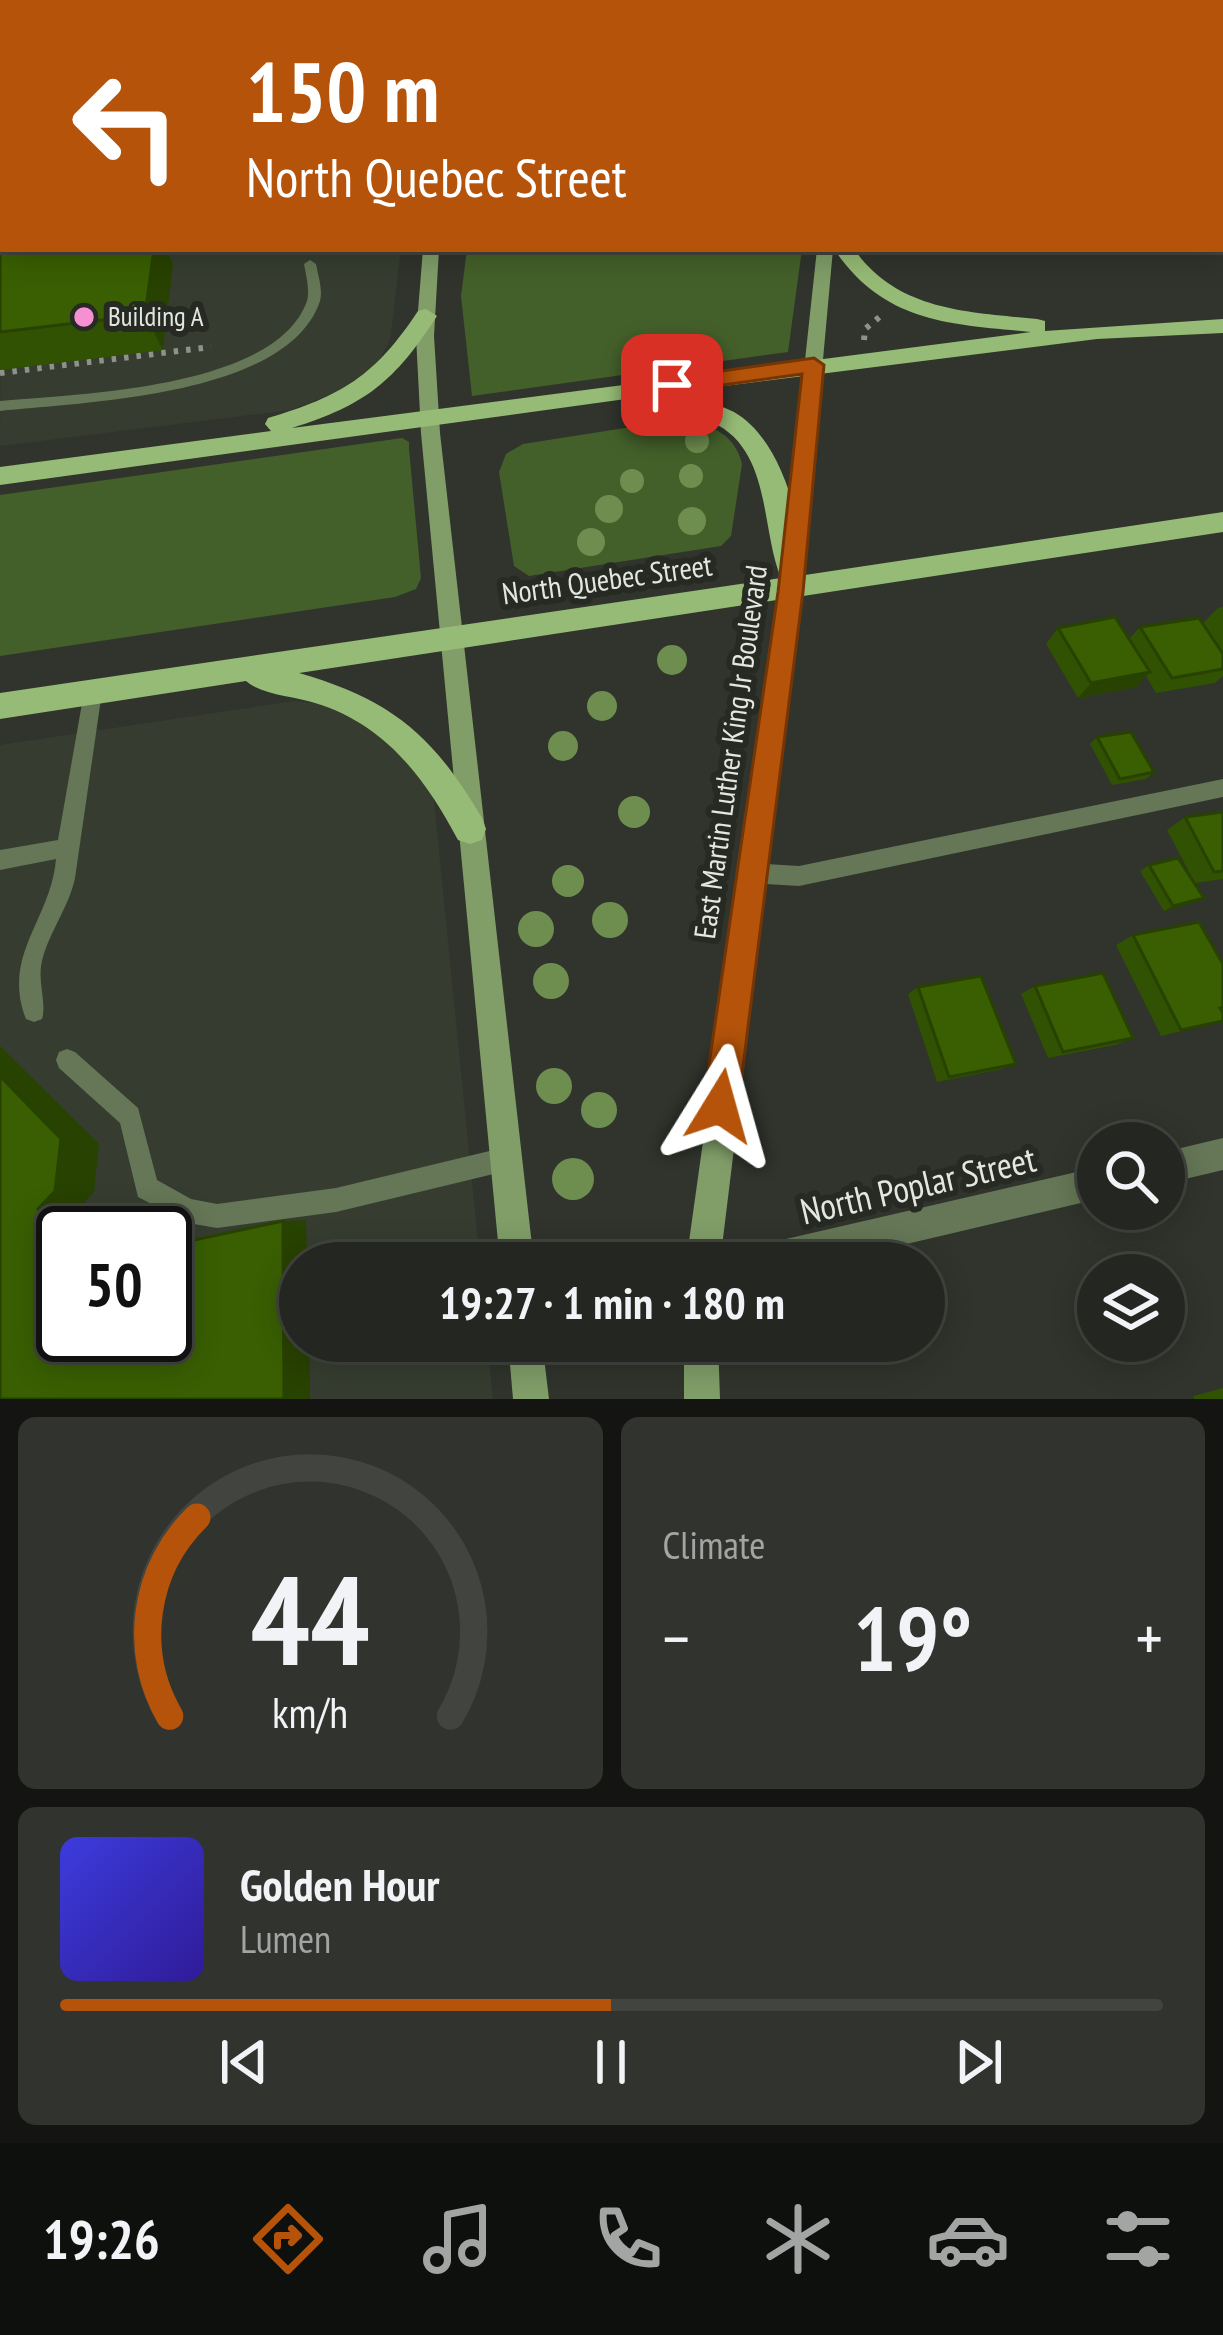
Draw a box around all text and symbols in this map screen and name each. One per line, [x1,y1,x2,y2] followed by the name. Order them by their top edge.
[246,36,439,145] text: 150 m
[48,48,204,204] icon: left
[246,142,627,212] text: North Quebec Street
[108,299,204,333] place label: Building A
[71,304,97,330] marker: Building A
[621,334,723,436] pin
[639,352,705,418] icon: arrive
[499,544,715,613] street label: North Quebec Street
[684,562,775,941] street label: East Martin Luther King Jr Boulevard
[657,1043,783,1169] position arrow
[1077,1122,1185,1362] map controls
[1077,1122,1185,1230] button: search
[796,1135,1040,1234] street label: North Poplar Street
[36,1206,192,1362] speed limit sign: 50
[1077,1254,1185,1362] button: layers
[439,1273,785,1331] text: 19:27 · 1 min · 180 m
[663,1519,765,1570] text: Climate
[251,1538,370,1699] text: 44
[853,1579,972,1696] text: 19°
[663,1595,690,1680] text: −
[1136,1595,1163,1680] text: +
[272,1684,348,1740] text: km/h
[240,1855,440,1913] text: Golden Hour
[240,1913,331,1964] text: Lumen
[211,2029,277,2095] icon: previous
[578,2029,644,2095] icon: pause
[946,2029,1012,2095] icon: next
[246,2197,330,2281] icon: directions
[416,2197,500,2281] icon: music
[586,2197,670,2281] icon: phone
[756,2197,840,2281] icon: climate
[926,2197,1010,2281] icon: car
[1096,2197,1180,2281] icon: filters
[43,2204,160,2274] text: 19:26

